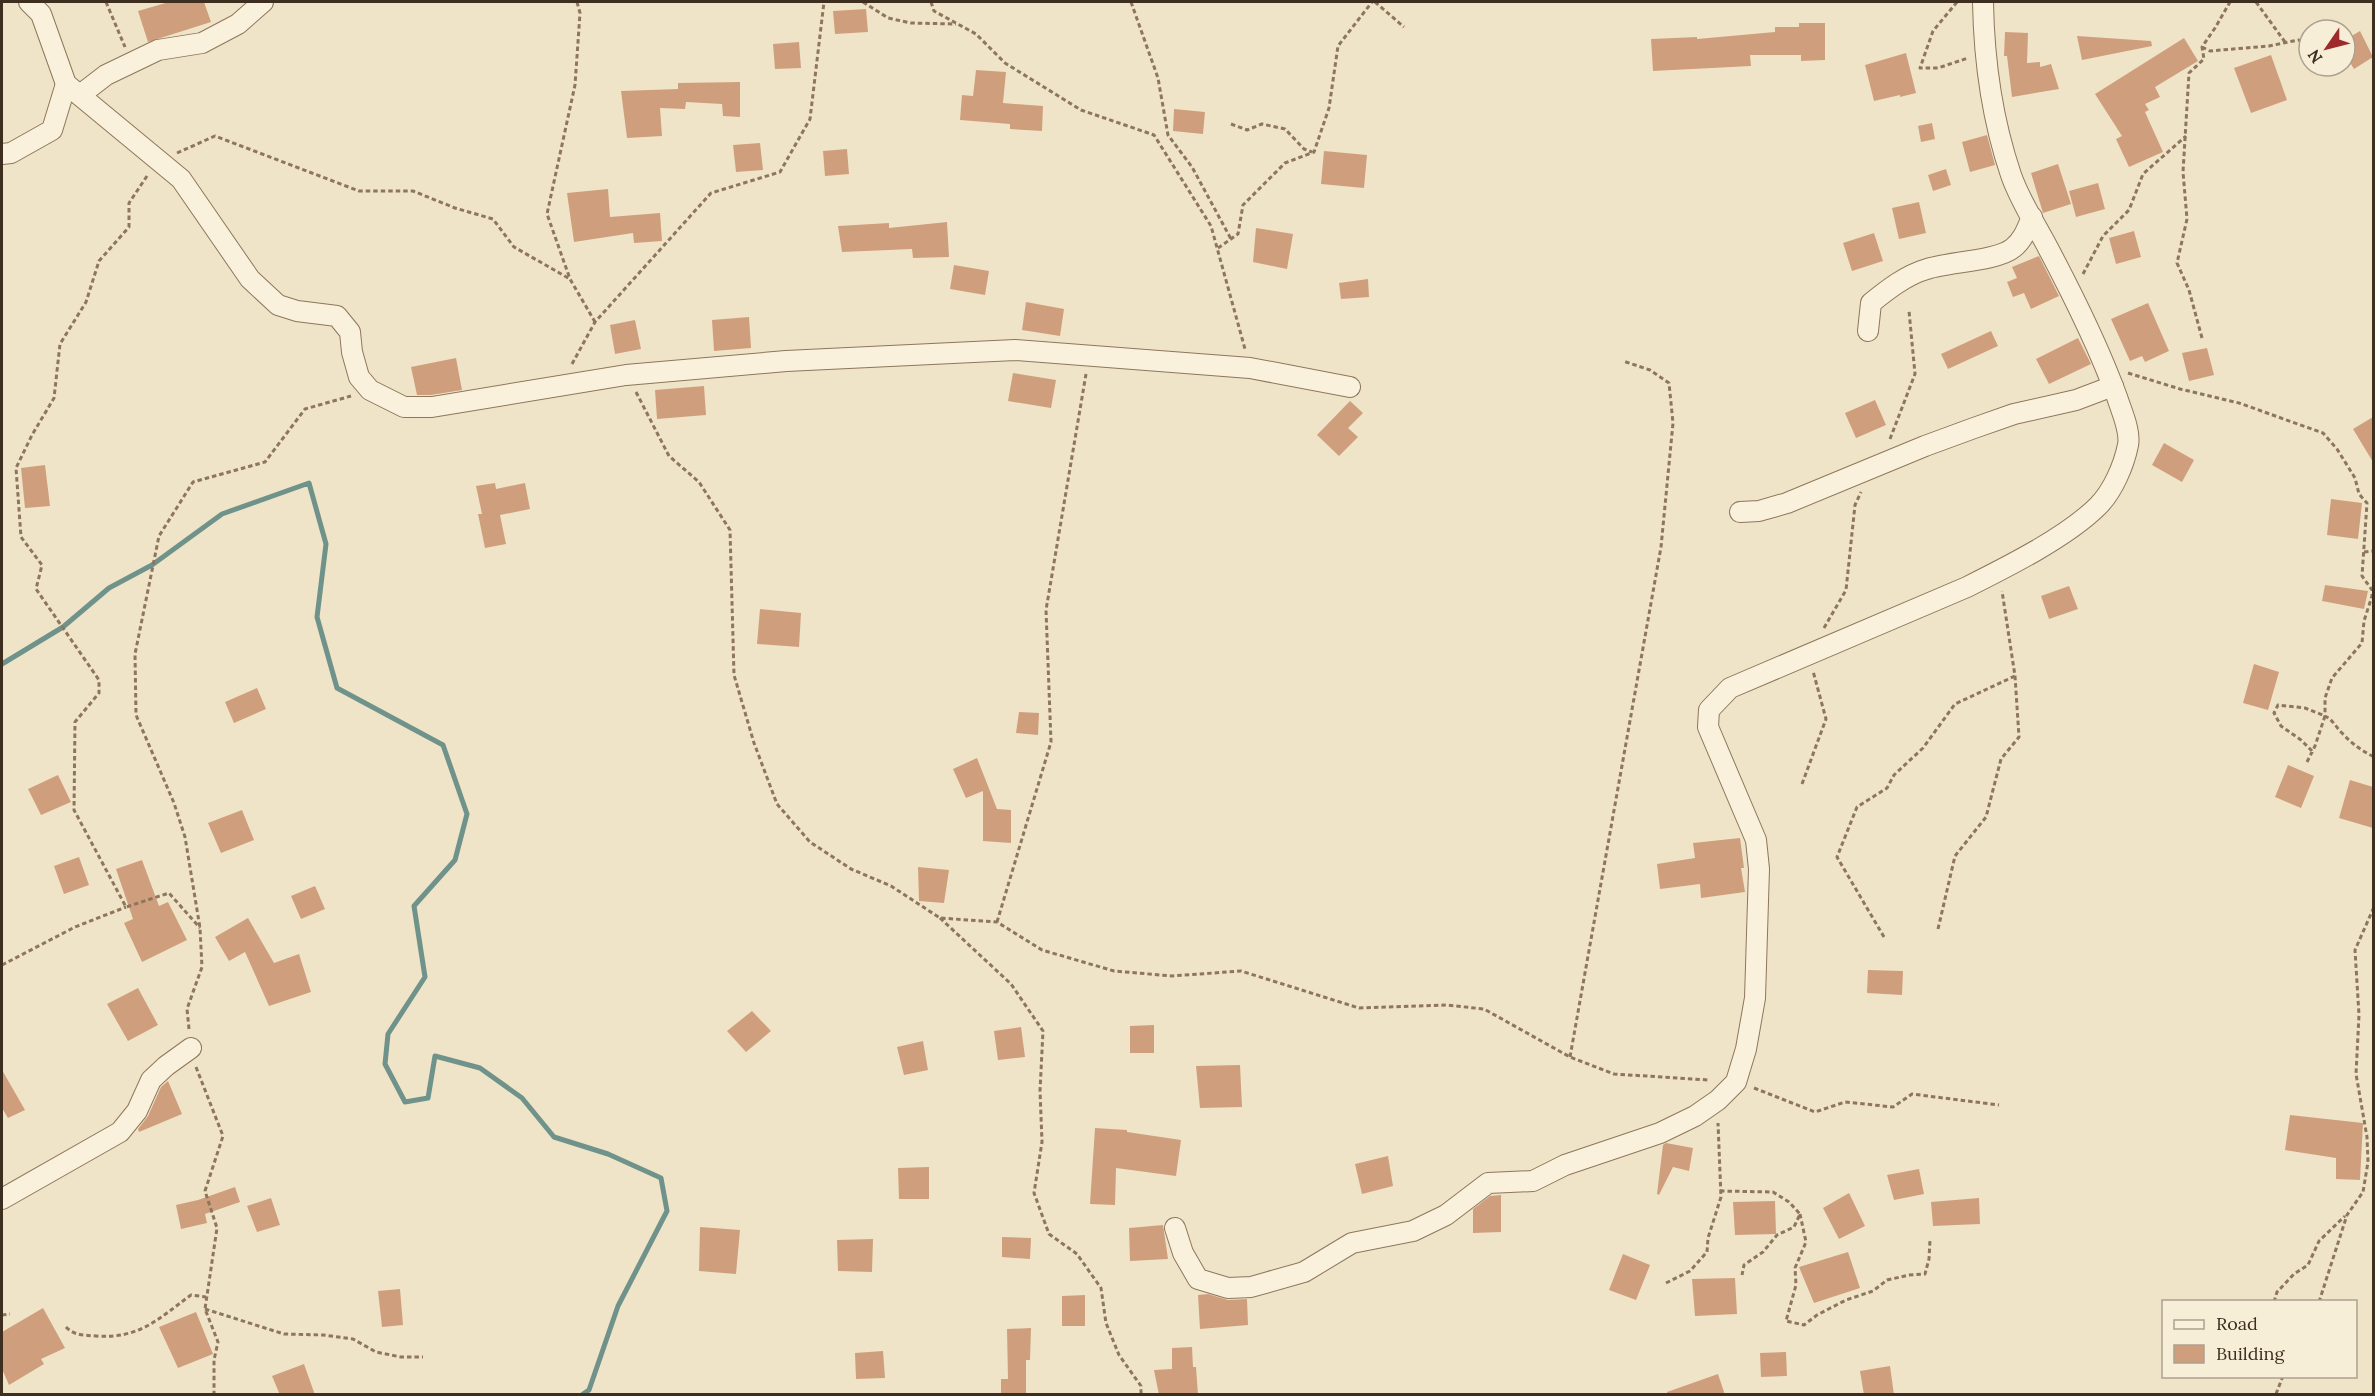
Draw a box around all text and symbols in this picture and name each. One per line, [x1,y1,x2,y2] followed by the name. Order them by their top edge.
[2297,18,2357,78] north arrow
[2303,46,2326,67] text: N
[2162,1300,2357,1378] legend
[2216,1312,2258,1335] text: Road
[2216,1342,2286,1365] text: Building

